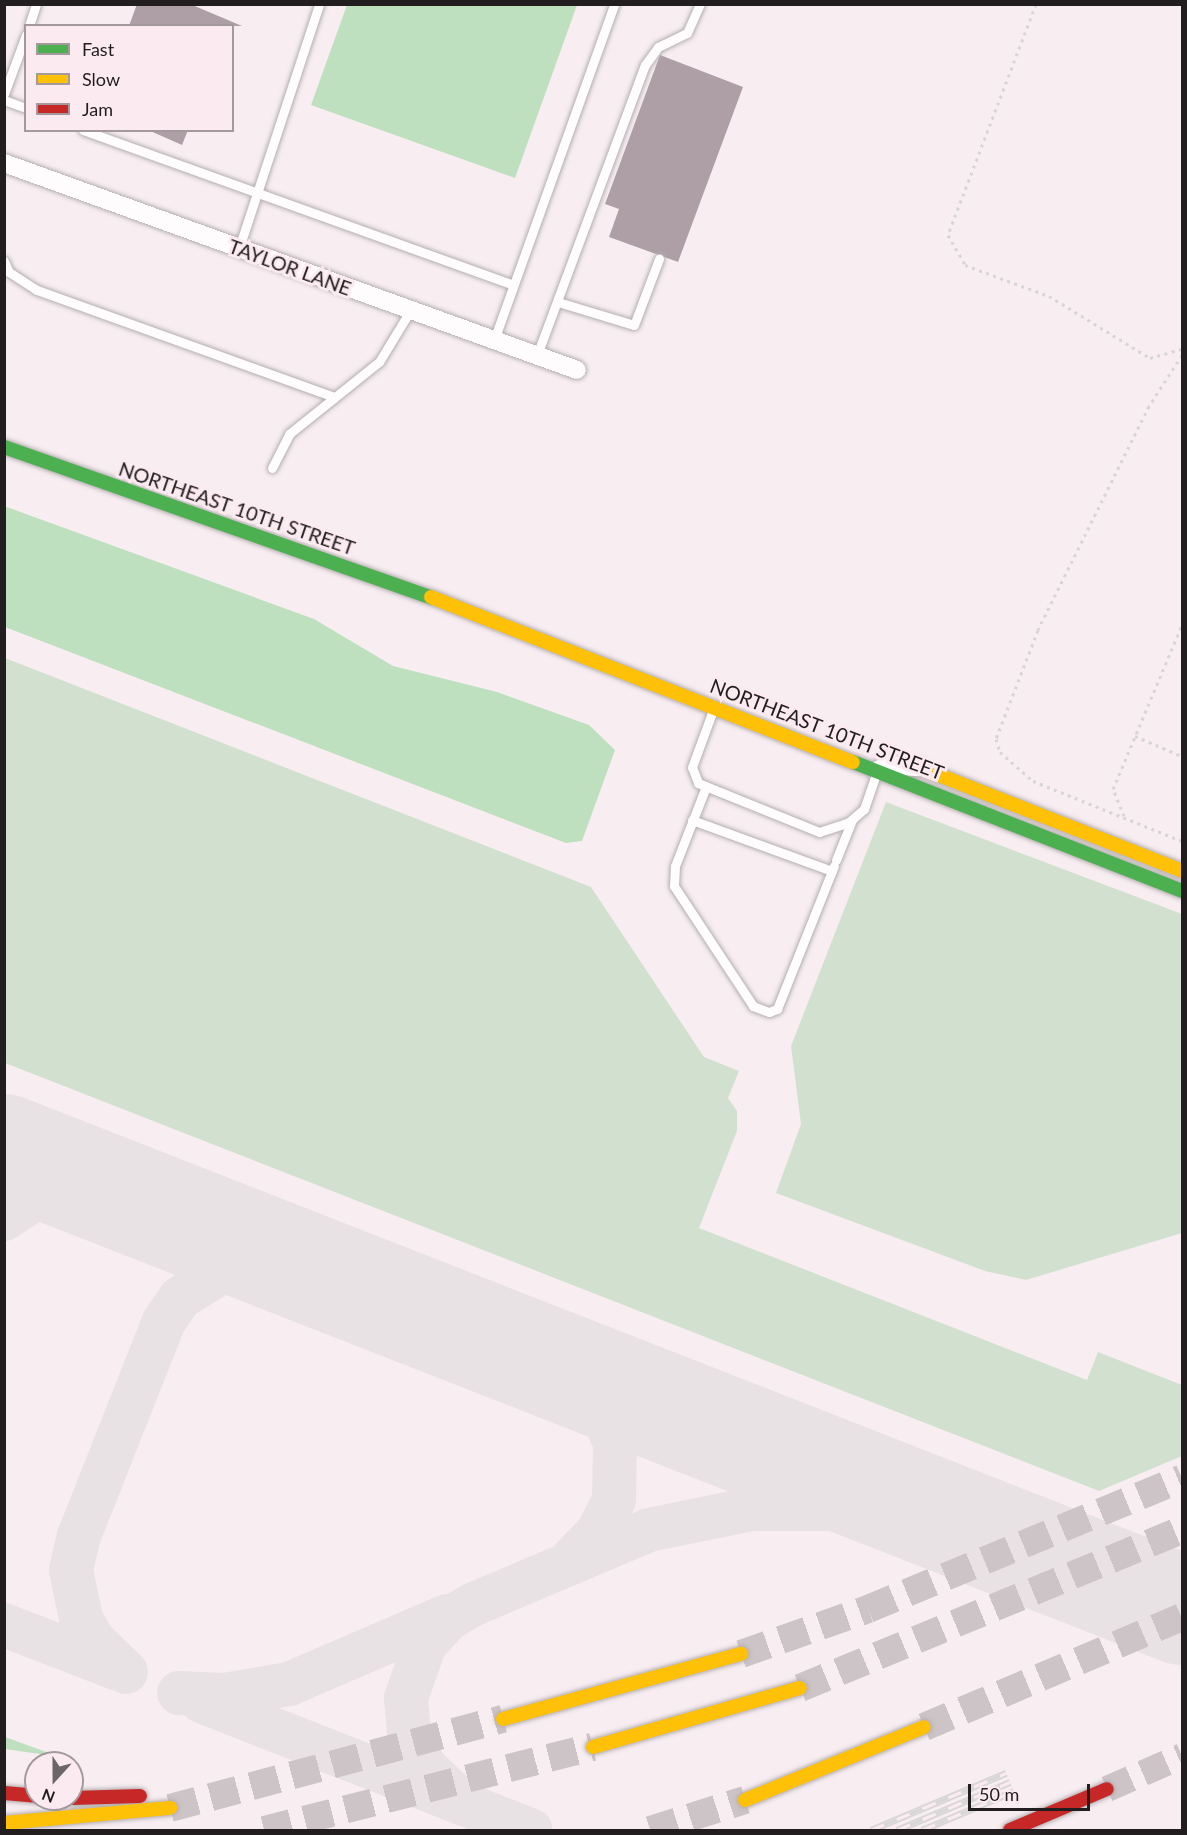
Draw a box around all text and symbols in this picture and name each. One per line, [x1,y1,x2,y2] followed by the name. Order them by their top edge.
[24,24,234,132] legend
[82,38,114,60] text: Fast
[82,68,120,90] text: Slow
[82,98,113,120] text: Jam
[225,234,355,300] street label: TAYLOR LANE
[115,456,359,560] street label: NORTHEAST 10TH STREET
[707,673,947,785] street label: NORTHEAST 10TH STREET
[24,1751,84,1811] north arrow
[971,1772,1092,1810] scale bar
[979,1783,1019,1805] text: 50 m
[39,1785,57,1807] text: N

